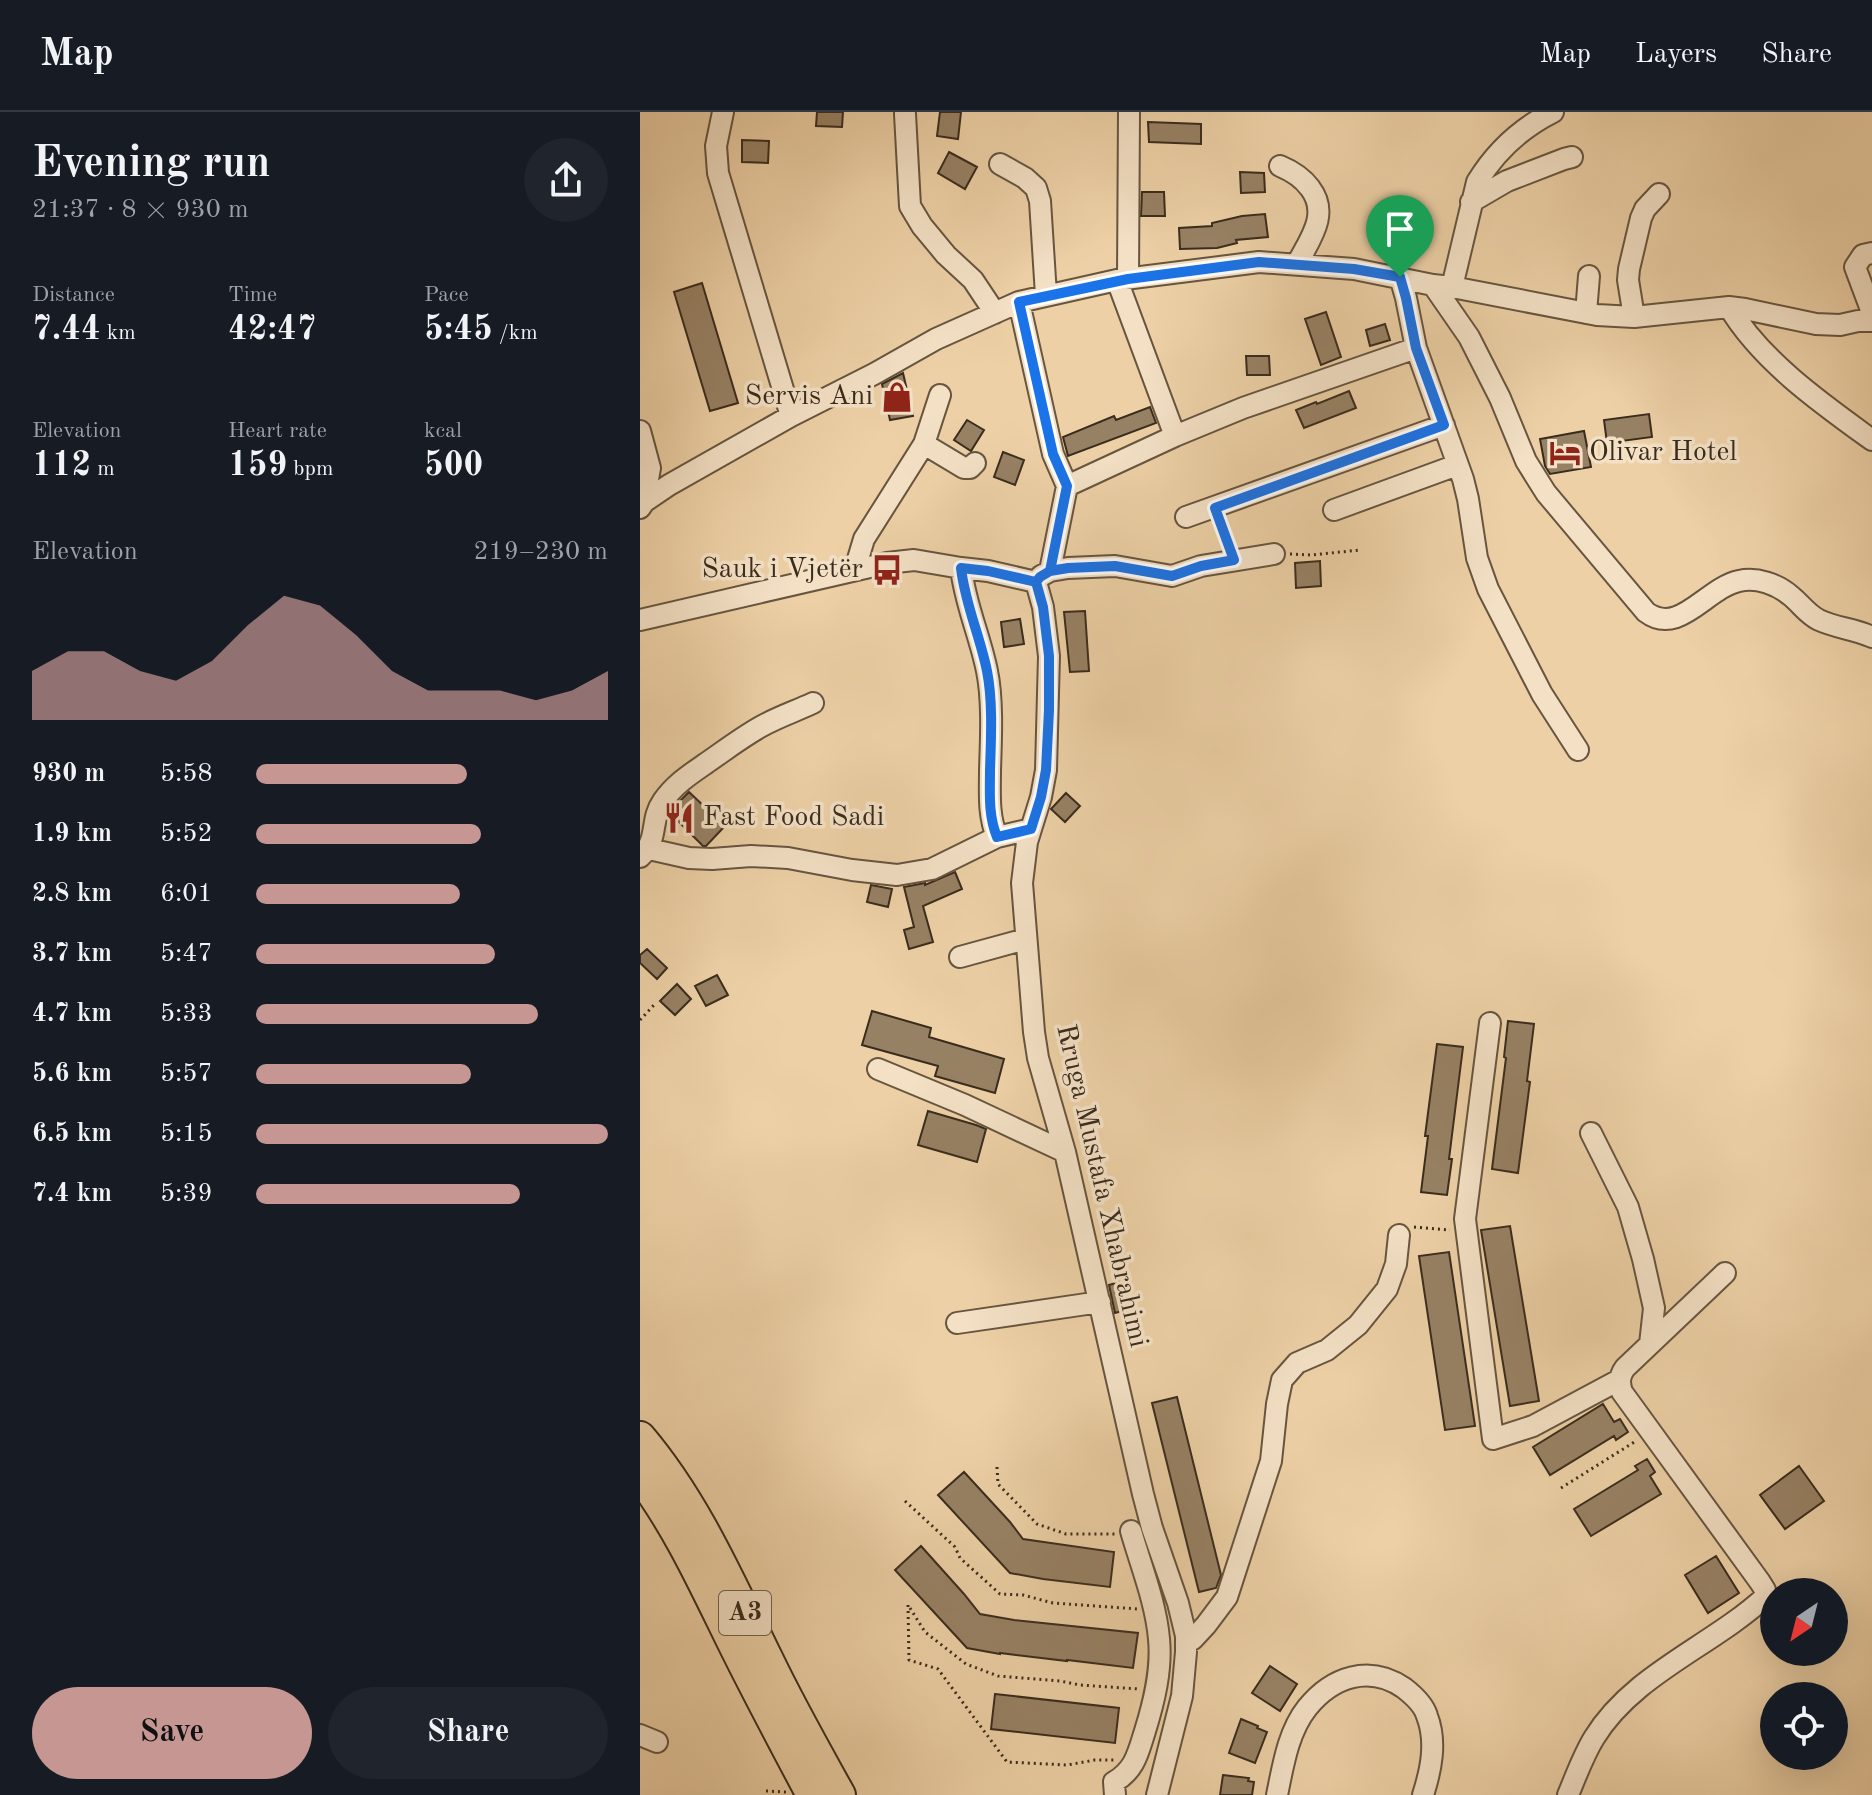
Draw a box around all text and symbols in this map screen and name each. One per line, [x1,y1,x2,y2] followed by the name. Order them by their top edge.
[40,36,114,74] text: Map
[1539,41,1591,69] text: Map
[1635,41,1717,69] text: Layers
[1761,41,1832,69] text: Share
[524,138,608,222] button: share
[32,142,270,186] text: Evening run
[1366,195,1434,277] pin
[32,197,249,223] text: 21:37 · 8 × 930 m
[1378,207,1422,251] icon: arrive
[32,284,115,306] text: Distance
[228,284,277,306] text: Time
[424,284,469,306] text: Pace
[32,313,101,347] text: 7.44
[228,313,316,347] text: 42:47
[424,313,493,347] text: 5:45
[101,322,136,344] text: km
[493,322,538,344] text: /km
[880,380,914,414] shop icon: Servis Ani
[745,383,873,411] place label: Servis Ani
[32,420,122,442] text: Elevation
[228,420,327,442] text: Heart rate
[424,420,462,442] text: kcal
[1548,436,1582,470] hotel icon: Olivar Hotel
[1589,439,1737,467] place label: Olivar Hotel
[32,449,91,483] text: 112
[228,449,287,483] text: 159
[424,449,483,483] text: 500
[91,458,115,480] text: m
[287,458,333,480] text: bpm
[32,539,138,565] text: Elevation
[473,539,608,565] text: 219–230 m
[870,553,904,587] bus stop icon: Sauk i Vjetër
[701,556,863,584] place label: Sauk i Vjetër
[32,761,105,787] text: 930 m
[160,761,213,787] text: 5:58
[662,801,696,835] restaurant icon: Fast Food Sadi
[703,804,884,832] place label: Fast Food Sadi
[32,821,112,847] text: 1.9 km
[160,821,213,847] text: 5:52
[32,881,112,907] text: 2.8 km
[160,881,213,907] text: 6:01
[32,941,112,967] text: 3.7 km
[160,941,213,967] text: 5:47
[32,1001,112,1027] text: 4.7 km
[160,1001,213,1027] text: 5:33
[1050,1022,1152,1350] street label: Rruga Mustafa Xhabrahimi
[32,1061,112,1087] text: 5.6 km
[160,1061,213,1087] text: 5:57
[32,1121,112,1147] text: 6.5 km
[160,1121,213,1147] text: 5:15
[32,1181,112,1207] text: 7.4 km
[160,1181,213,1207] text: 5:39
[1760,1578,1848,1666] north arrow
[1760,1578,1848,1770] map controls
[719,1591,771,1635] road number: A3
[1760,1682,1848,1770] button: locate
[32,1687,312,1779] button: Save
[328,1687,608,1779] button: Share

